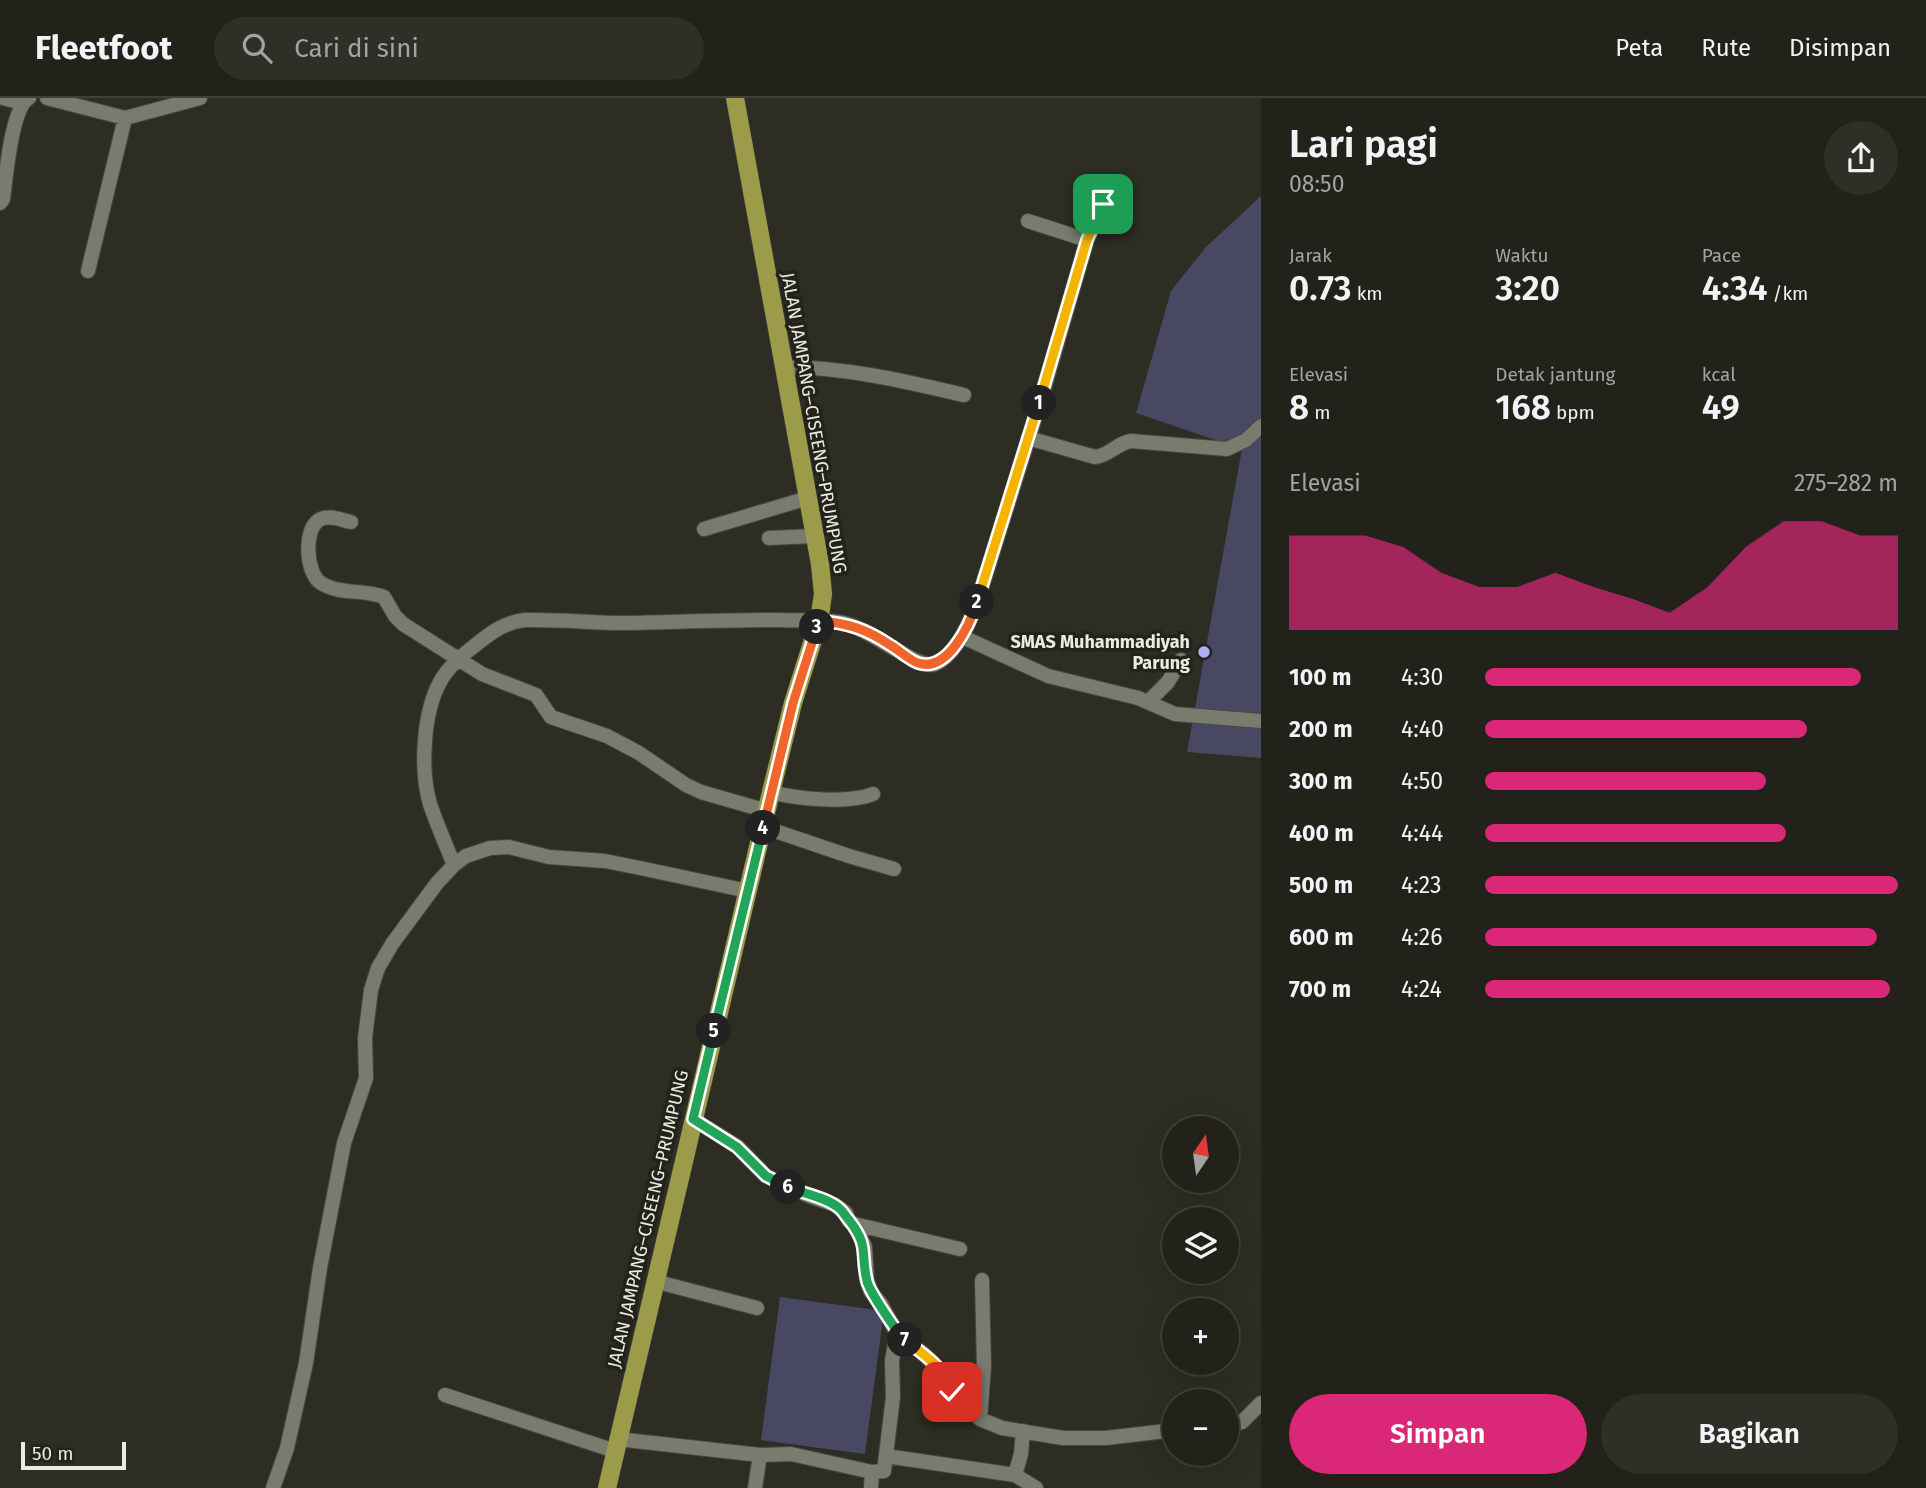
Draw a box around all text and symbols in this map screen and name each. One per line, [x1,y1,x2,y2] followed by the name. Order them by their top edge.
[214,17,704,80] search box
[35,28,172,68] text: Fleetfoot
[238,29,276,67] icon: search
[294,33,419,64] text: Cari di sini
[1615,34,1663,62] text: Peta
[1701,34,1751,62] text: Rute
[1789,34,1891,62] text: Disimpan
[1289,121,1438,167] text: Lari pagi
[1824,121,1898,195] button: share
[1289,170,1344,198] text: 08:50
[1073,174,1133,234] pin
[1084,185,1122,223] icon: arrive
[1289,244,1332,267] text: Jarak
[1495,244,1548,267] text: Waktu
[1702,244,1741,267] text: Pace
[1289,267,1352,309] text: 0.73
[1495,267,1560,309] text: 3:20
[1702,267,1767,309] text: 4:34
[777,271,851,575] street label: JALAN JAMPANG–CISEENG–PRUMPUNG
[1352,282,1383,305] text: km
[1767,282,1808,305] text: /km
[1289,363,1348,386] text: Elevasi
[1495,363,1615,386] text: Detak jantung
[1702,363,1736,386] text: kcal
[1021,386,1056,420] pin: 1
[1289,386,1309,428] text: 8
[1495,386,1551,428] text: 168
[1702,386,1740,428] text: 49
[1034,391,1043,414] text: 1
[1309,401,1330,424] text: m
[1551,401,1595,424] text: bpm
[1289,469,1361,497] text: Elevasi
[1794,469,1898,497] text: 275–282 m
[960,584,995,620] pin: 2
[972,590,981,613] text: 2
[800,610,834,644] pin: 3
[812,615,821,638] text: 3
[1011,631,1190,674] place label: SMAS Muhammadiyah Parung
[1196,644,1212,660] marker: SMAS Muhammadiyah Parung
[1289,663,1351,691] text: 100 m
[1401,663,1443,691] text: 4:30
[1289,715,1353,743] text: 200 m
[1401,715,1444,743] text: 4:40
[1289,767,1353,795] text: 300 m
[1401,767,1443,795] text: 4:50
[746,810,780,846] pin: 4
[757,816,768,839] text: 4
[1289,819,1354,847] text: 400 m
[1401,819,1443,847] text: 4:44
[1289,871,1353,899] text: 500 m
[1401,871,1442,899] text: 4:23
[1289,923,1354,951] text: 600 m
[1401,923,1442,951] text: 4:26
[1289,975,1351,1003] text: 700 m
[1401,975,1442,1003] text: 4:24
[696,1014,732,1048] pin: 5
[708,1019,719,1042] text: 5
[603,1068,693,1370] street label: JALAN JAMPANG–CISEENG–PRUMPUNG
[1162,1116,1239,1194] north arrow
[1162,1116,1239,1466] map controls
[770,1170,806,1204] pin: 6
[782,1175,793,1198] text: 6
[1162,1207,1239,1284] button: layers
[1162,1298,1239,1375] button: +
[888,1322,922,1358] pin: 7
[900,1328,909,1351] text: 7
[922,1362,982,1422] pin
[933,1373,971,1411] icon: check
[1162,1389,1239,1466] button: −
[1289,1394,1587,1474] button: Simpan
[1601,1394,1898,1474] button: Bagikan
[21,1439,126,1471] scale bar
[32,1442,73,1465] text: 50 m

